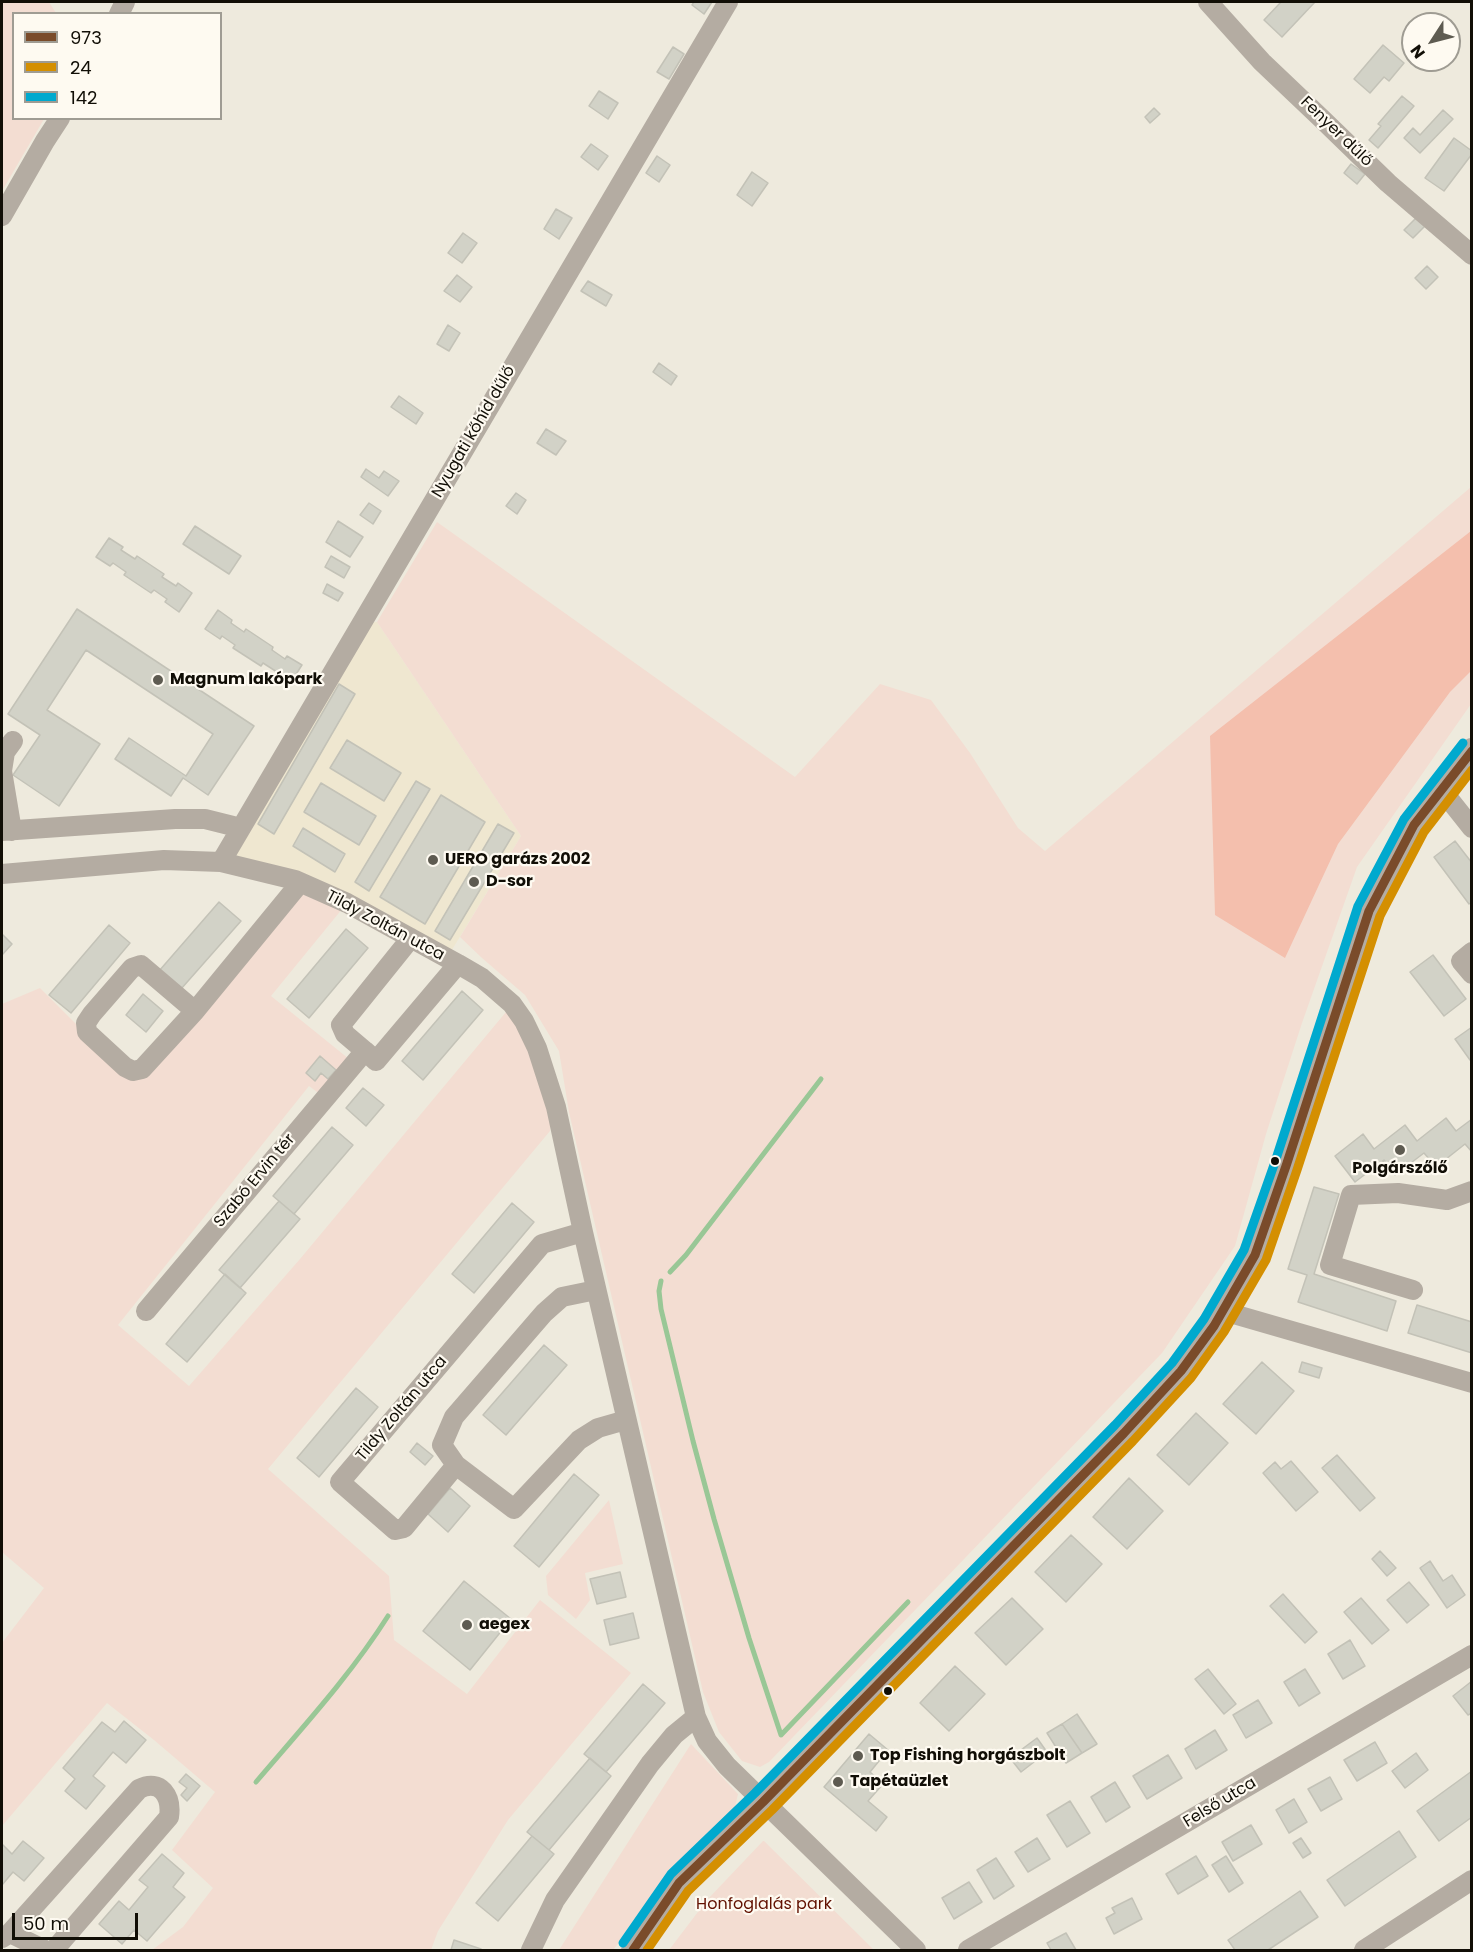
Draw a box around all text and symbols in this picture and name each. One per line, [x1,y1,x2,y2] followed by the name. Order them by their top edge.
[12,12,222,120] legend
[1401,12,1461,72] north arrow
[70,25,102,50] text: 973
[1405,40,1431,63] text: N
[70,55,92,80] text: 24
[70,85,97,110] text: 142
[1296,93,1376,171] street label: Fenyer dűlő
[428,363,520,501] street label: Nyugati kőhíd dűlő
[170,670,322,690] place label: Magnum lakópark
[151,673,165,687] marker: Magnum lakópark
[445,850,590,870] place label: UERO garázs 2002
[426,853,440,867] marker: UERO garázs 2002
[486,872,533,892] place label: D-sor
[467,875,481,889] marker: D-sor
[323,887,447,965] street label: Tildy Zoltán utca
[210,1130,300,1232] street label: Szabó Ervin tér
[1393,1143,1407,1157] marker: Polgárszőlő
[1269,1155,1281,1167] unlabelled marker
[1352,1159,1448,1179] place label: Polgárszőlő
[352,1353,452,1465] street label: Tildy Zoltán utca
[479,1615,530,1635] place label: aegex
[460,1618,474,1632] marker: aegex
[882,1685,894,1697] unlabelled marker
[870,1746,1066,1766] place label: Top Fishing horgászbolt
[851,1749,865,1763] marker: Top Fishing horgászbolt
[850,1772,948,1792] place label: Tapétaüzlet
[1180,1774,1260,1832] street label: Felső utca
[831,1775,845,1789] marker: Tapétaüzlet
[696,1895,832,1915] park label: Honfoglalás park
[15,1901,141,1939] scale bar
[23,1911,69,1936] text: 50 m

